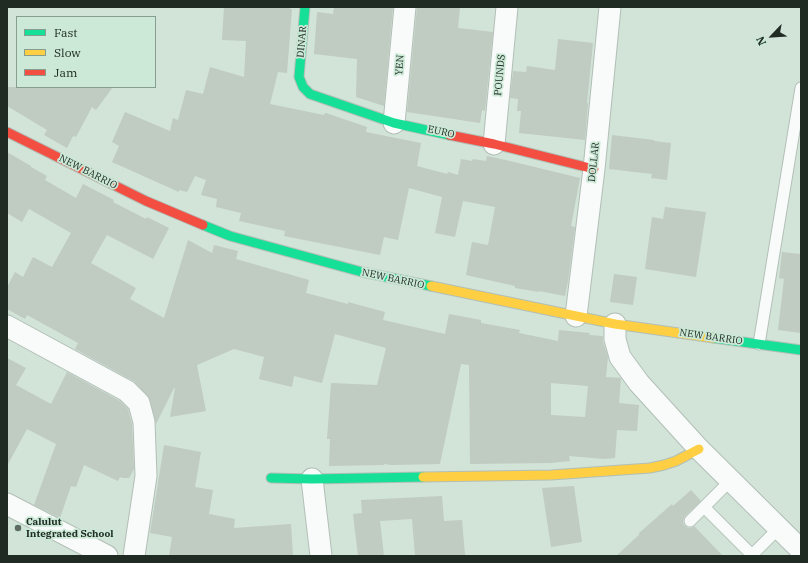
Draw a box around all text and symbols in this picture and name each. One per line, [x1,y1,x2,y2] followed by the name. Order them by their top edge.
[16,16,156,88] legend
[752,16,792,56] north arrow
[54,25,78,40] text: Fast
[295,26,309,58] street label: DINAR
[753,34,769,48] text: N
[54,45,81,60] text: Slow
[393,54,407,76] street label: YEN
[492,54,508,96] street label: POUNDS
[54,65,77,80] text: Jam
[426,123,456,141] street label: EURO
[586,142,602,182] street label: DOLLAR
[57,152,119,192] street label: NEW BARRIO
[361,267,425,291] street label: NEW BARRIO
[679,327,743,347] street label: NEW BARRIO
[26,516,114,540] place label: Calulut Integrated School
[13,523,23,533] marker: Calulut Integrated School

